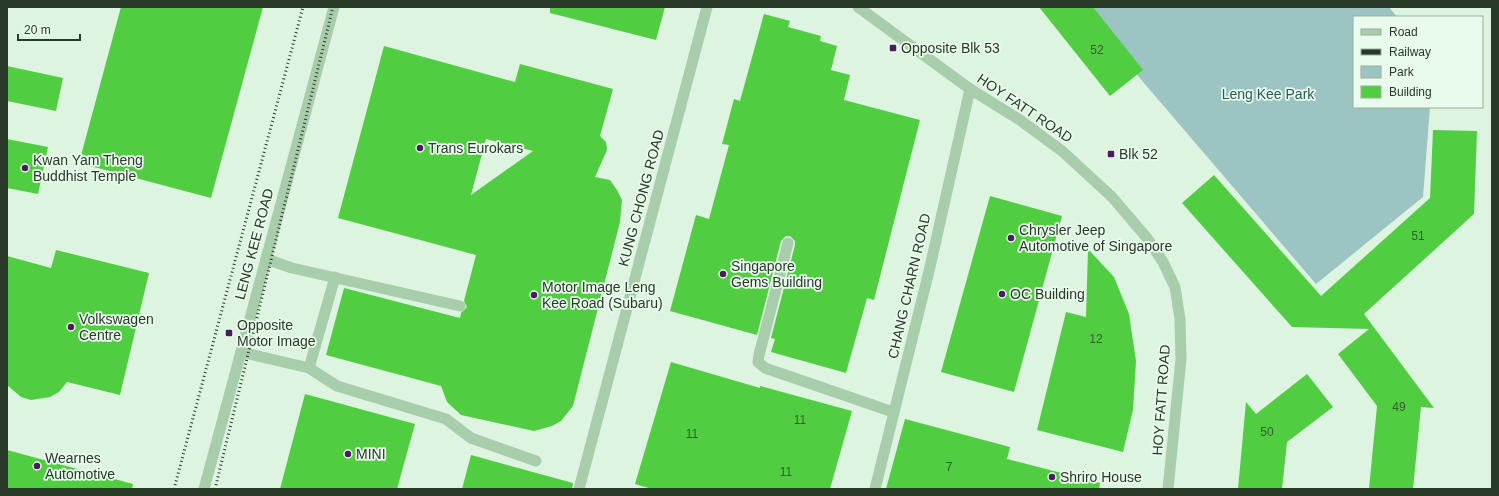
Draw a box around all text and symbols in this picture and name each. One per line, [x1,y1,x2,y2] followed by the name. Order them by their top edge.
[18,16,80,42] scale bar
[1353,16,1483,108] legend
[24,23,51,37] text: 20 m
[1389,25,1418,39] text: Road
[901,40,1000,56] place label: Opposite Blk 53
[888,43,898,53] marker: Opposite Blk 53
[1090,43,1104,57] house number: 52
[1389,45,1431,59] text: Railway
[1389,65,1415,79] text: Park
[974,70,1076,146] street label: HOY FATT ROAD
[1389,85,1432,99] text: Building
[1222,86,1315,102] park label: Leng Kee Park
[615,128,667,268] street label: KUNG CHONG ROAD
[428,140,523,156] place label: Trans Eurokars
[415,143,425,153] marker: Trans Eurokars
[1119,146,1158,162] place label: Blk 52
[1106,149,1116,159] marker: Blk 52
[33,152,143,184] place label: Kwan Yam Theng Buddhist Temple
[20,163,30,173] marker: Kwan Yam Theng Buddhist Temple
[231,187,277,301] street label: LENG KEE ROAD
[884,212,934,360] street label: CHANG CHARN ROAD
[1019,222,1173,254] place label: Chrysler Jeep Automotive of Singapore
[1411,229,1425,243] house number: 51
[1006,233,1016,243] marker: Chrysler Jeep Automotive of Singapore
[731,258,822,290] place label: Singapore Gems Building
[718,269,728,279] marker: Singapore Gems Building
[542,279,663,311] place label: Motor Image Leng Kee Road (Subaru)
[1010,286,1085,302] place label: OC Building
[997,289,1007,299] marker: OC Building
[529,290,539,300] marker: Motor Image Leng Kee Road (Subaru)
[79,311,154,343] place label: Volkswagen Centre
[237,317,316,349] place label: Opposite Motor Image
[66,322,76,332] marker: Volkswagen Centre
[224,328,234,338] marker: Opposite Motor Image
[1089,332,1103,346] house number: 12
[1149,344,1173,456] street label: HOY FATT ROAD
[1392,400,1406,414] house number: 49
[794,413,807,427] house number: 11
[1260,425,1274,439] house number: 50
[686,427,699,441] house number: 11
[356,446,386,462] place label: MINI
[343,449,353,459] marker: MINI
[45,450,115,482] place label: Wearnes Automotive
[946,460,953,474] house number: 7
[32,461,42,471] marker: Wearnes Automotive
[780,465,793,479] house number: 11
[1060,469,1142,485] place label: Shriro House
[1047,472,1057,482] marker: Shriro House

